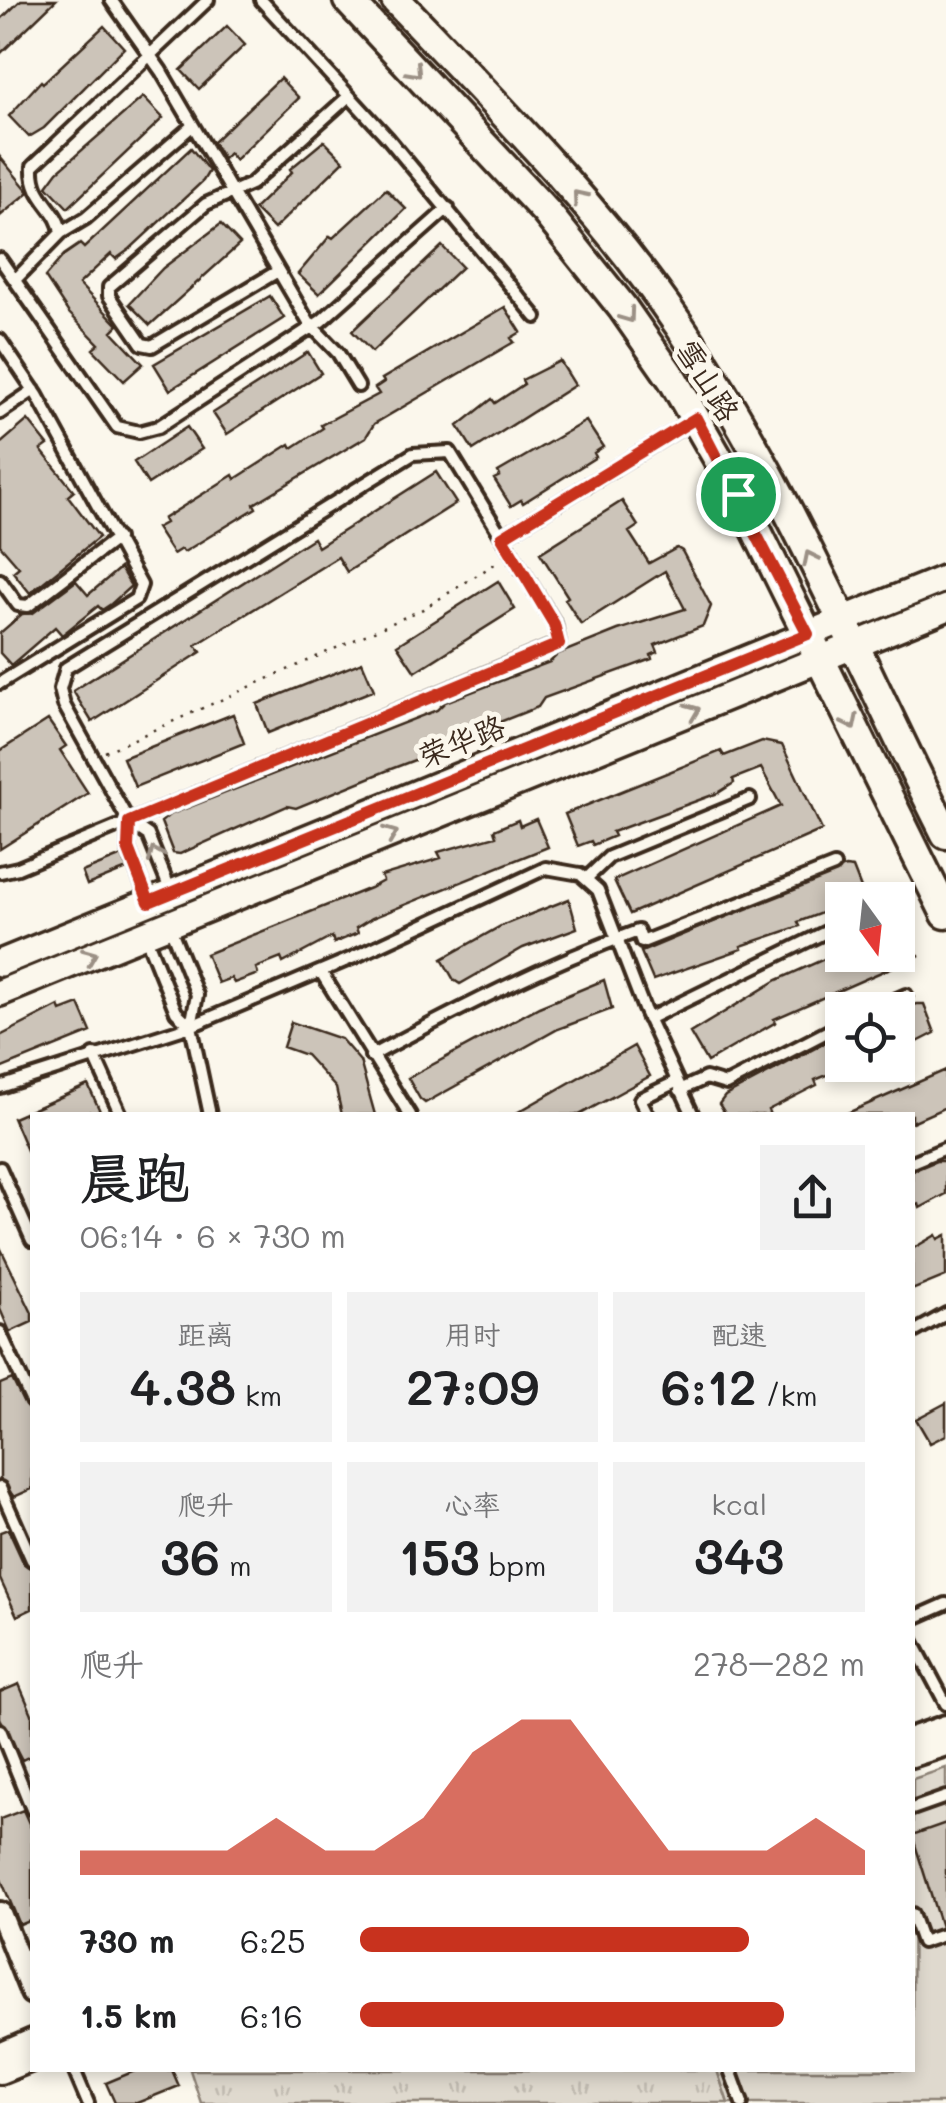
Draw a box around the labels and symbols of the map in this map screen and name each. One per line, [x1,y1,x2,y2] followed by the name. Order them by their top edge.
[403,59,421,78] one-way arrow
[573,191,591,209] one-way arrow
[617,305,634,323] one-way arrow
[668,331,750,429] street label: 雪山路
[696,452,781,537] pin
[803,551,822,569] one-way arrow
[683,703,700,723] one-way arrow
[412,705,510,775] street label: 荣华路
[839,713,859,731] one-way arrow
[382,825,399,845] one-way arrow
[147,846,167,864] one-way arrow
[825,882,915,972] north arrow
[80,948,98,968] one-way arrow

